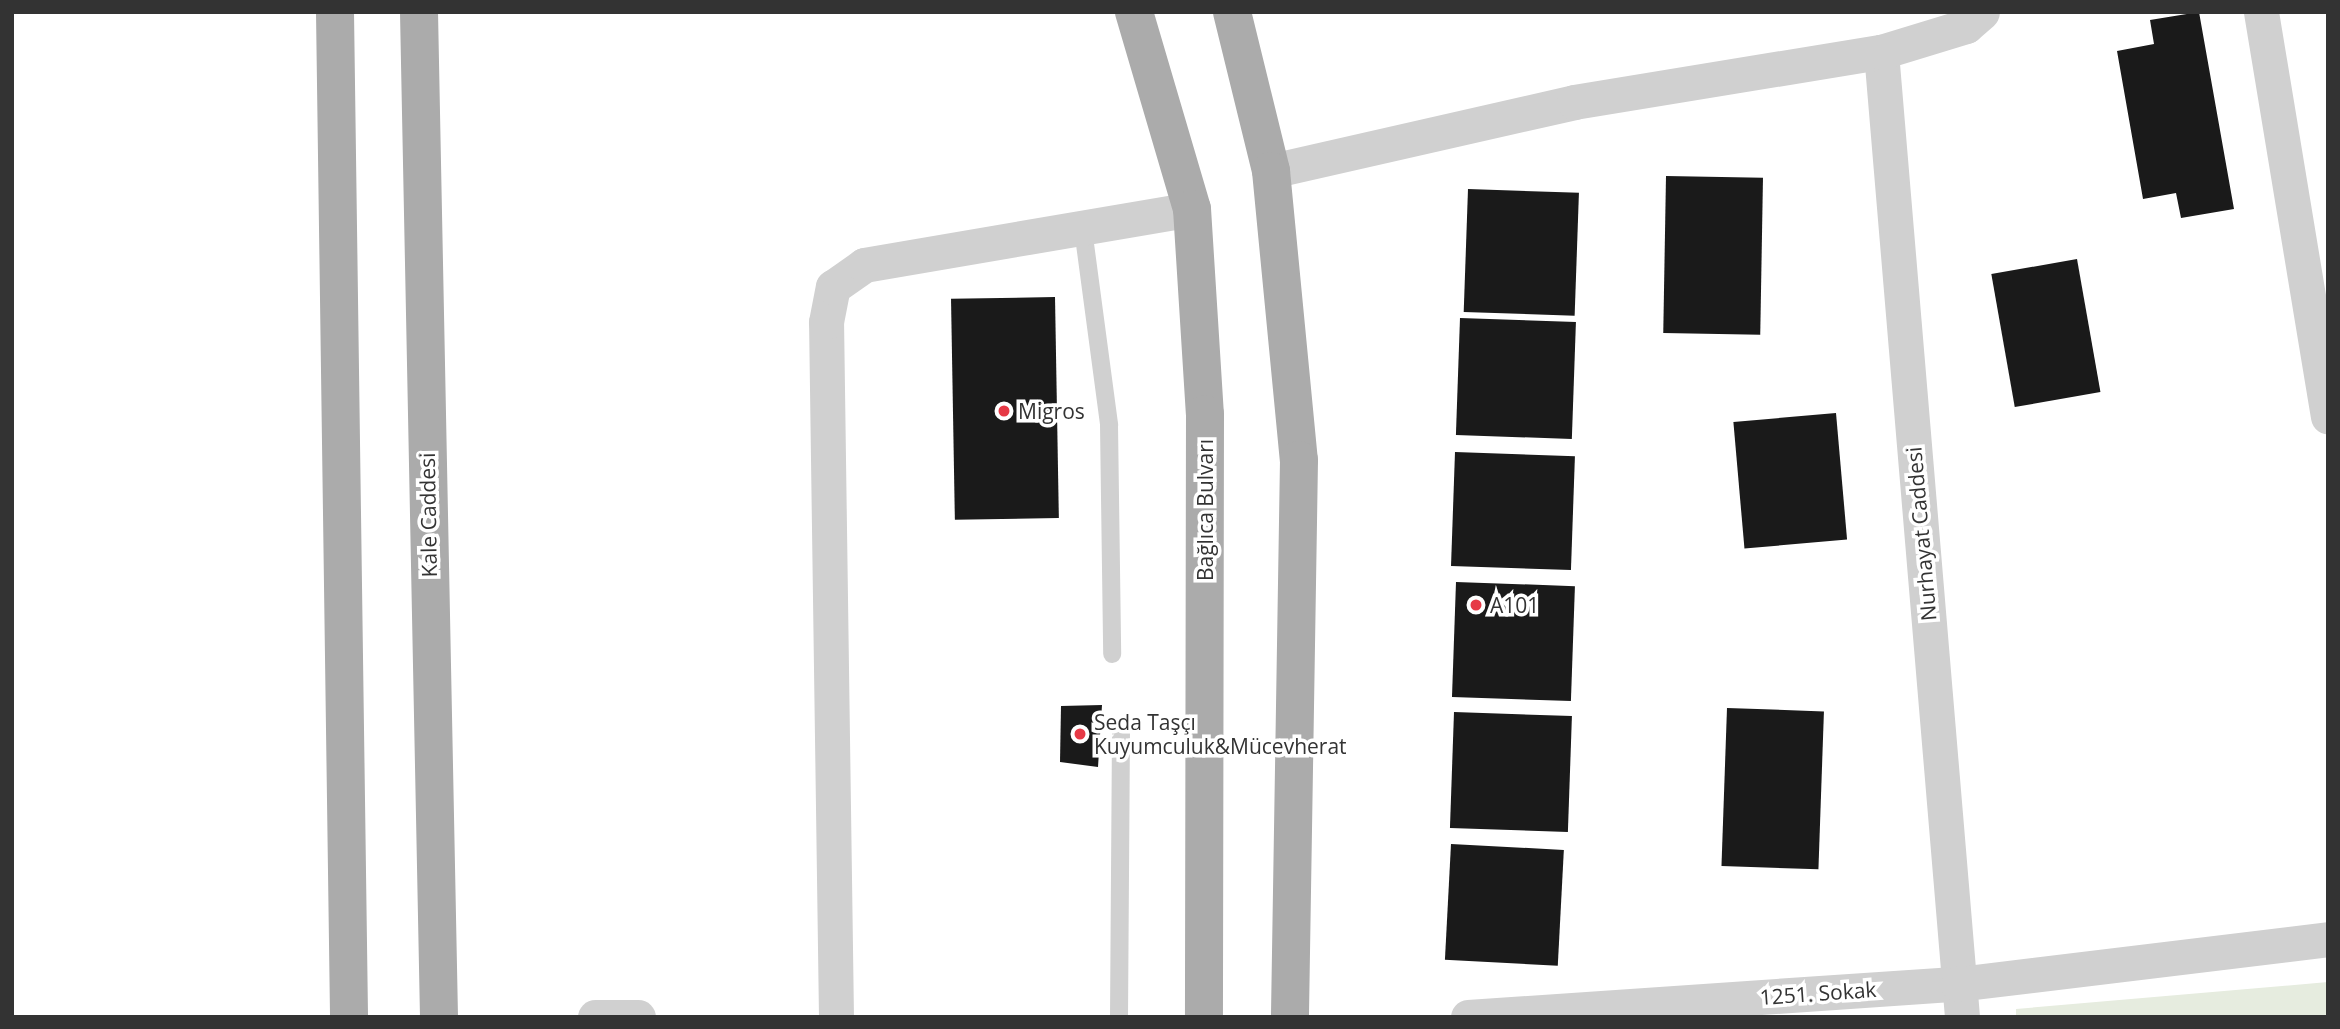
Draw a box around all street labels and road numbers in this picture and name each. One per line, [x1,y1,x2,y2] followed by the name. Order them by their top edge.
[1192,439,1218,581] street label: Bağlıca Bulvarı
[1901,446,1941,622] street label: Nurhayat Caddesi
[414,452,442,578] street label: Kale Caddesi
[1759,976,1877,1010] street label: 1251. Sokak

